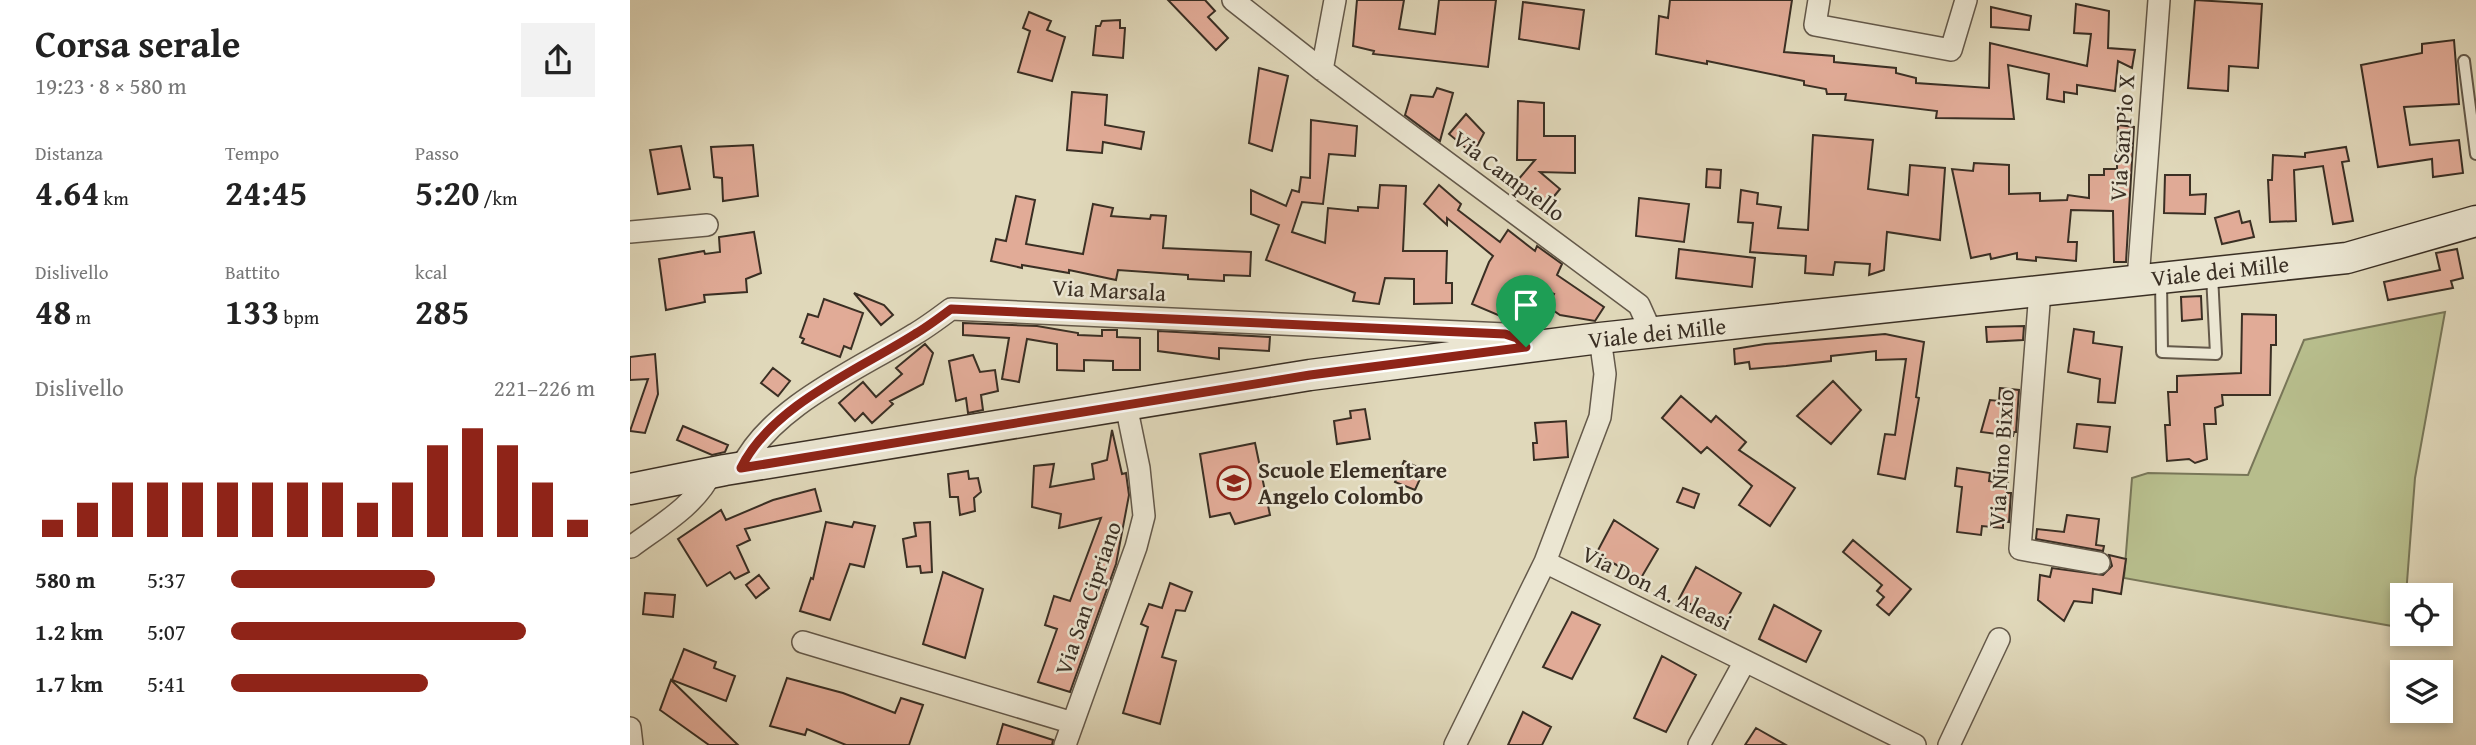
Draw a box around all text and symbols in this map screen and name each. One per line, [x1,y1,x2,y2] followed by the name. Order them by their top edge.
[35,15,240,71] text: Corsa serale
[521,23,595,97] button: share
[35,69,187,102] text: 19:23 · 8 × 580 m
[2101,73,2142,203] street label: Via San Pio X
[1446,122,1573,229] street label: Via Campiello
[35,139,103,167] text: Distanza
[225,139,279,167] text: Tempo
[415,139,459,167] text: Passo
[35,167,99,218] text: 4.64
[225,167,307,218] text: 24:45
[415,167,479,218] text: 5:20
[99,184,129,212] text: km
[479,184,518,212] text: /km
[2149,247,2290,294] street label: Viale dei Mille
[35,258,108,286] text: Dislivello
[225,258,280,286] text: Battito
[415,258,447,286] text: kcal
[1051,270,1167,309] street label: Via Marsala
[1496,275,1556,347] pin
[35,286,71,337] text: 48
[225,286,279,337] text: 133
[415,286,469,337] text: 285
[1507,286,1545,324] icon: arrive
[71,303,91,331] text: m
[279,303,319,331] text: bpm
[1586,309,1727,356] street label: Viale dei Mille
[35,371,124,404] text: Dislivello
[494,371,595,404] text: 221–226 m
[1979,388,2022,528] street label: Via Nino Bixio
[1258,453,1447,512] place label: Scuole Elementare Angelo Colombo
[1215,464,1253,502] school or university icon: Scuole Elementare Angelo Colombo
[1046,517,1129,679] street label: Via San Cipriano
[1577,537,1738,638] street label: Via Don A. Aleasi
[35,563,96,596] text: 580 m
[147,563,186,596] text: 5:37
[2390,583,2453,723] map controls
[2390,583,2453,646] button: locate
[35,615,103,648] text: 1.2 km
[147,615,186,648] text: 5:07
[2390,660,2453,723] button: layers
[35,667,103,700] text: 1.7 km
[147,667,186,700] text: 5:41

